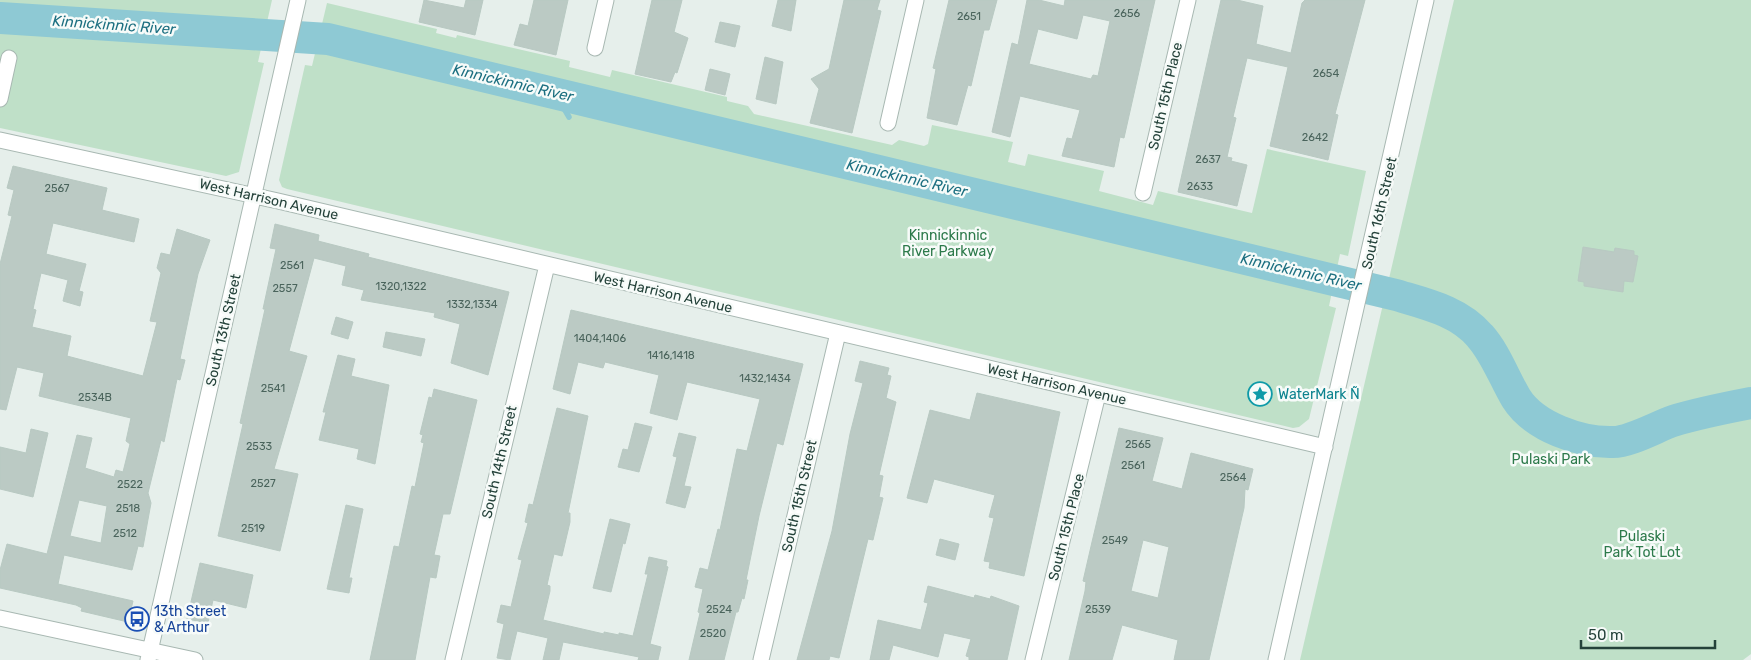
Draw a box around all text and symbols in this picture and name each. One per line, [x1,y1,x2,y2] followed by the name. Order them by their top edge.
[1114,7,1140,20] house number: 2656
[957,10,981,23] house number: 2651
[52,12,177,38] water label: Kinnickinnic River
[1145,40,1186,152] street label: South 15th Place
[451,60,576,106] water label: Kinnickinnic River
[1313,67,1339,80] house number: 2654
[1302,131,1328,144] house number: 2642
[1195,153,1221,166] house number: 2637
[845,155,970,201] water label: Kinnickinnic River
[1358,155,1401,271] street label: South 16th Street
[198,175,340,224] street label: West Harrison Avenue
[1187,180,1214,193] house number: 2633
[45,182,70,195] house number: 2567
[902,227,994,260] park label: Kinnickinnic River Parkway
[1239,249,1364,295] water label: Kinnickinnic River
[280,259,304,272] house number: 2561
[592,268,734,317] street label: West Harrison Avenue
[202,272,245,388] street label: South 13th Street
[376,280,426,293] house number: 1320,1322
[272,282,298,295] house number: 2557
[446,298,498,311] house number: 1332,1334
[574,332,627,345] house number: 1404,1406
[647,349,695,362] house number: 1416,1418
[986,360,1128,409] street label: West Harrison Avenue
[739,372,791,385] house number: 1432,1434
[1247,381,1273,407] place icon: WaterMark Ñ
[261,382,285,395] house number: 2541
[1278,385,1360,403] place label: WaterMark Ñ
[78,391,112,404] house number: 2534B
[478,404,521,520] street label: South 14th Street
[778,438,821,554] street label: South 15th Street
[1125,438,1152,451] house number: 2565
[246,440,272,453] house number: 2533
[1512,451,1591,468] park label: Pulaski Park
[1121,459,1145,472] house number: 2561
[1220,471,1246,484] house number: 2564
[1045,472,1088,583] street label: South 15th Place
[250,477,276,490] house number: 2527
[117,478,143,491] house number: 2522
[116,502,140,515] house number: 2518
[241,522,265,535] house number: 2519
[113,527,137,540] house number: 2512
[1604,528,1681,561] park label: Pulaski Park Tot Lot
[1102,534,1128,547] house number: 2549
[154,603,227,636] place label: 13th Street & Arthur
[706,603,732,616] house number: 2524
[1085,603,1111,616] house number: 2539
[124,606,150,632] bus stop icon: 13th Street & Arthur
[1581,618,1715,650] scale bar
[1588,626,1623,644] text: 50 m
[700,627,726,640] house number: 2520

